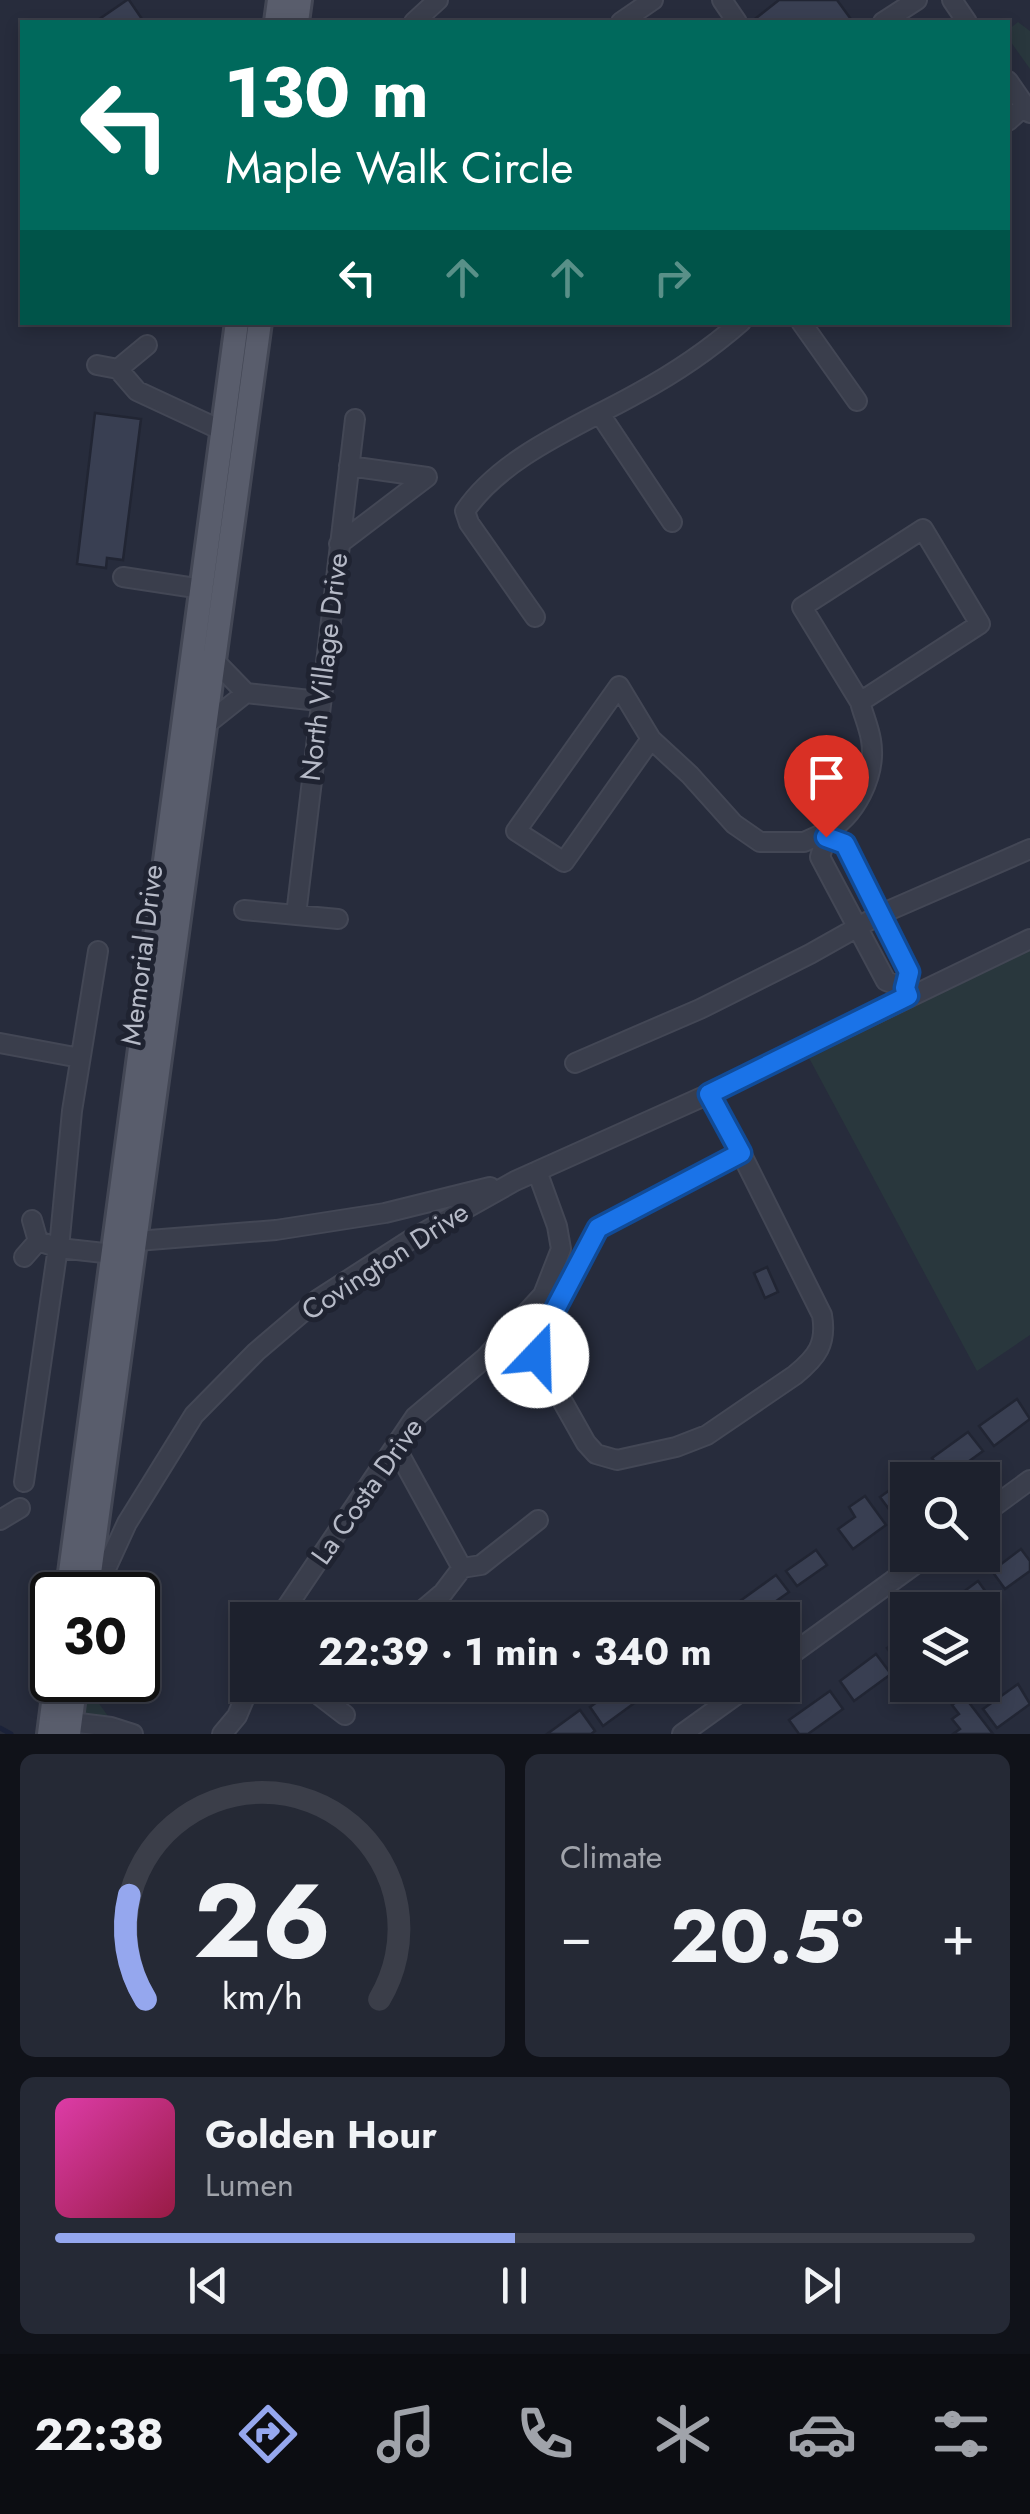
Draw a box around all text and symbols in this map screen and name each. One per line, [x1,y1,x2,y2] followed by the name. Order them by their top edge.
[225,42,429,143] text: 130 m
[60,60,190,190] icon: left
[225,135,573,200] text: Maple Walk Circle
[330,250,385,305] icon: left
[435,250,490,305] icon: ahead
[540,250,595,305] icon: ahead
[645,250,700,305] icon: right
[290,551,358,783] street label: North Village Drive
[784,735,869,838] pin
[799,750,854,805] icon: arrive
[111,862,173,1048] street label: Memorial Drive
[293,1192,477,1330] street label: Covington Drive
[485,1304,589,1408] position arrow
[301,1409,433,1573] street label: La Costa Drive
[890,1462,1000,1702] map controls
[890,1462,1000,1572] button: search
[30,1572,160,1702] speed limit sign: 30
[890,1592,1000,1702] button: layers
[318,1624,712,1679] text: 22:39 · 1 min · 340 m
[560,1834,662,1880] text: Climate
[194,1846,331,1996] text: 26
[670,1882,864,1990] text: 20.5°
[560,1896,592,1976] text: −
[941,1896,975,1976] text: +
[222,1971,303,2022] text: km/h
[205,2107,437,2162] text: Golden Hour
[205,2162,294,2208] text: Lumen
[181,2258,236,2313] icon: previous
[487,2258,542,2313] icon: pause
[794,2258,849,2313] icon: next
[233,2399,303,2469] icon: directions
[371,2399,441,2469] icon: music
[510,2399,580,2469] icon: phone
[648,2399,718,2469] icon: climate
[787,2399,857,2469] icon: car
[926,2399,996,2469] icon: filters
[34,2402,164,2467] text: 22:38

